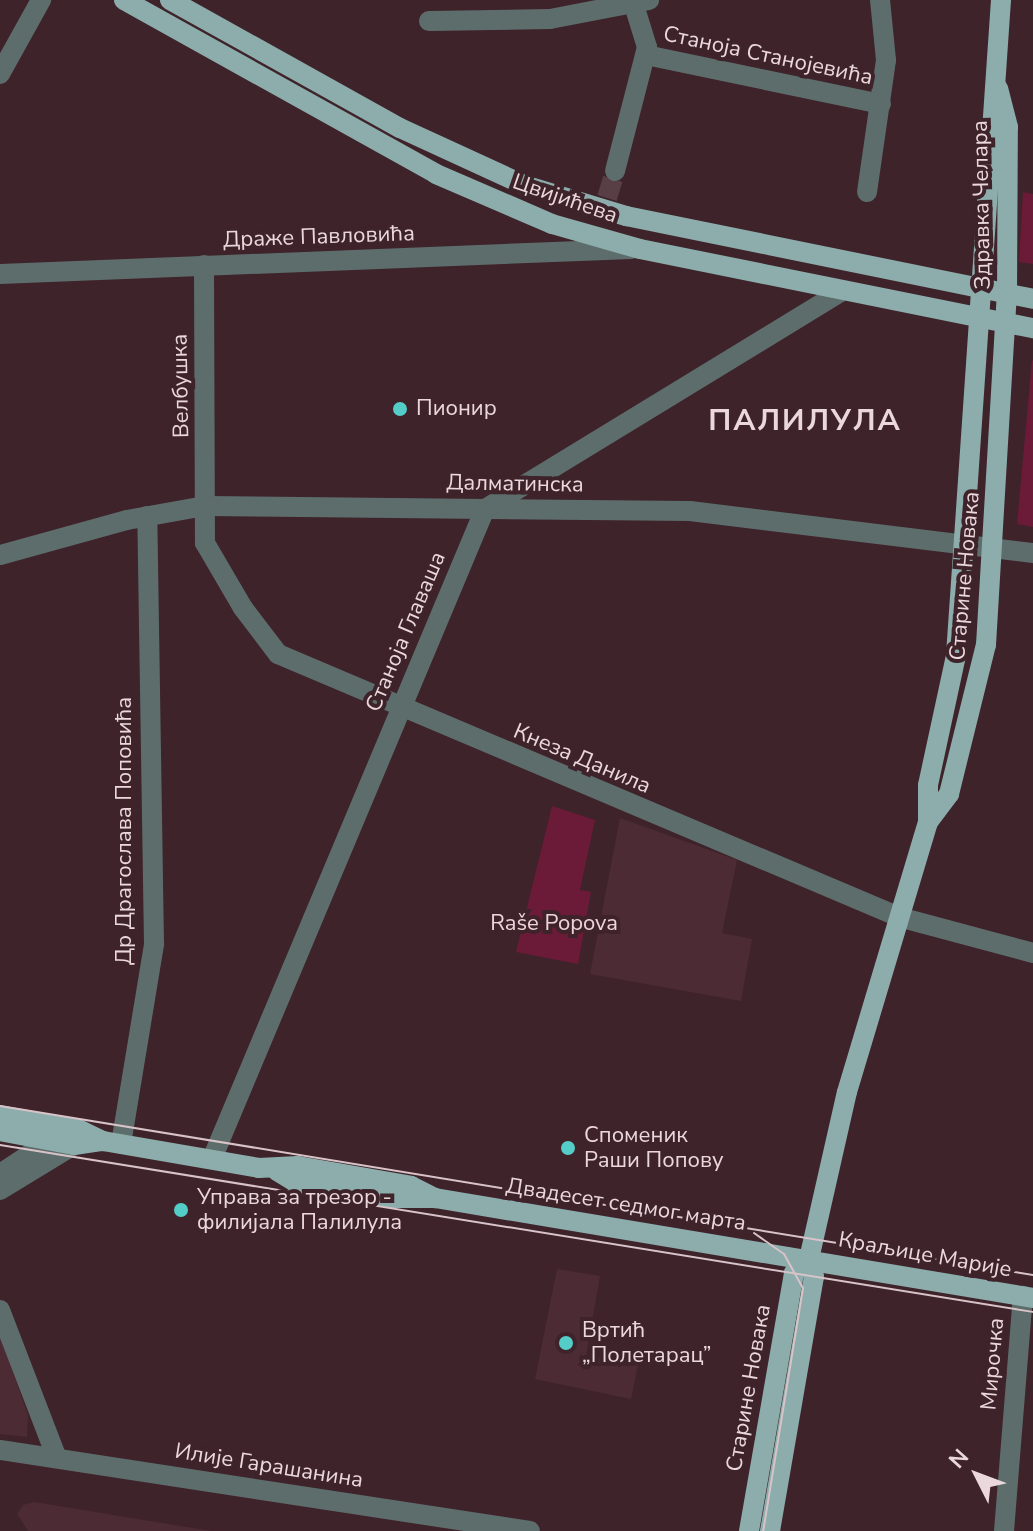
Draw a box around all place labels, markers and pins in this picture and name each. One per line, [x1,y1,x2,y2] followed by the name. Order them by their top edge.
[416,396,497,422] place label: Пионир
[391,400,409,418] marker: Пионир
[584,1122,724,1174] place label: Споменик Раши Попову
[559,1139,577,1157] marker: Споменик Раши Попову
[197,1184,402,1236] place label: Управа за трезор - филијала Палилула
[172,1201,190,1219] marker: Управа за трезор - филијала Палилула
[582,1317,711,1368] place label: Вртић „Полетарац”
[557,1334,575,1352] marker: Вртић „Полетарац”

